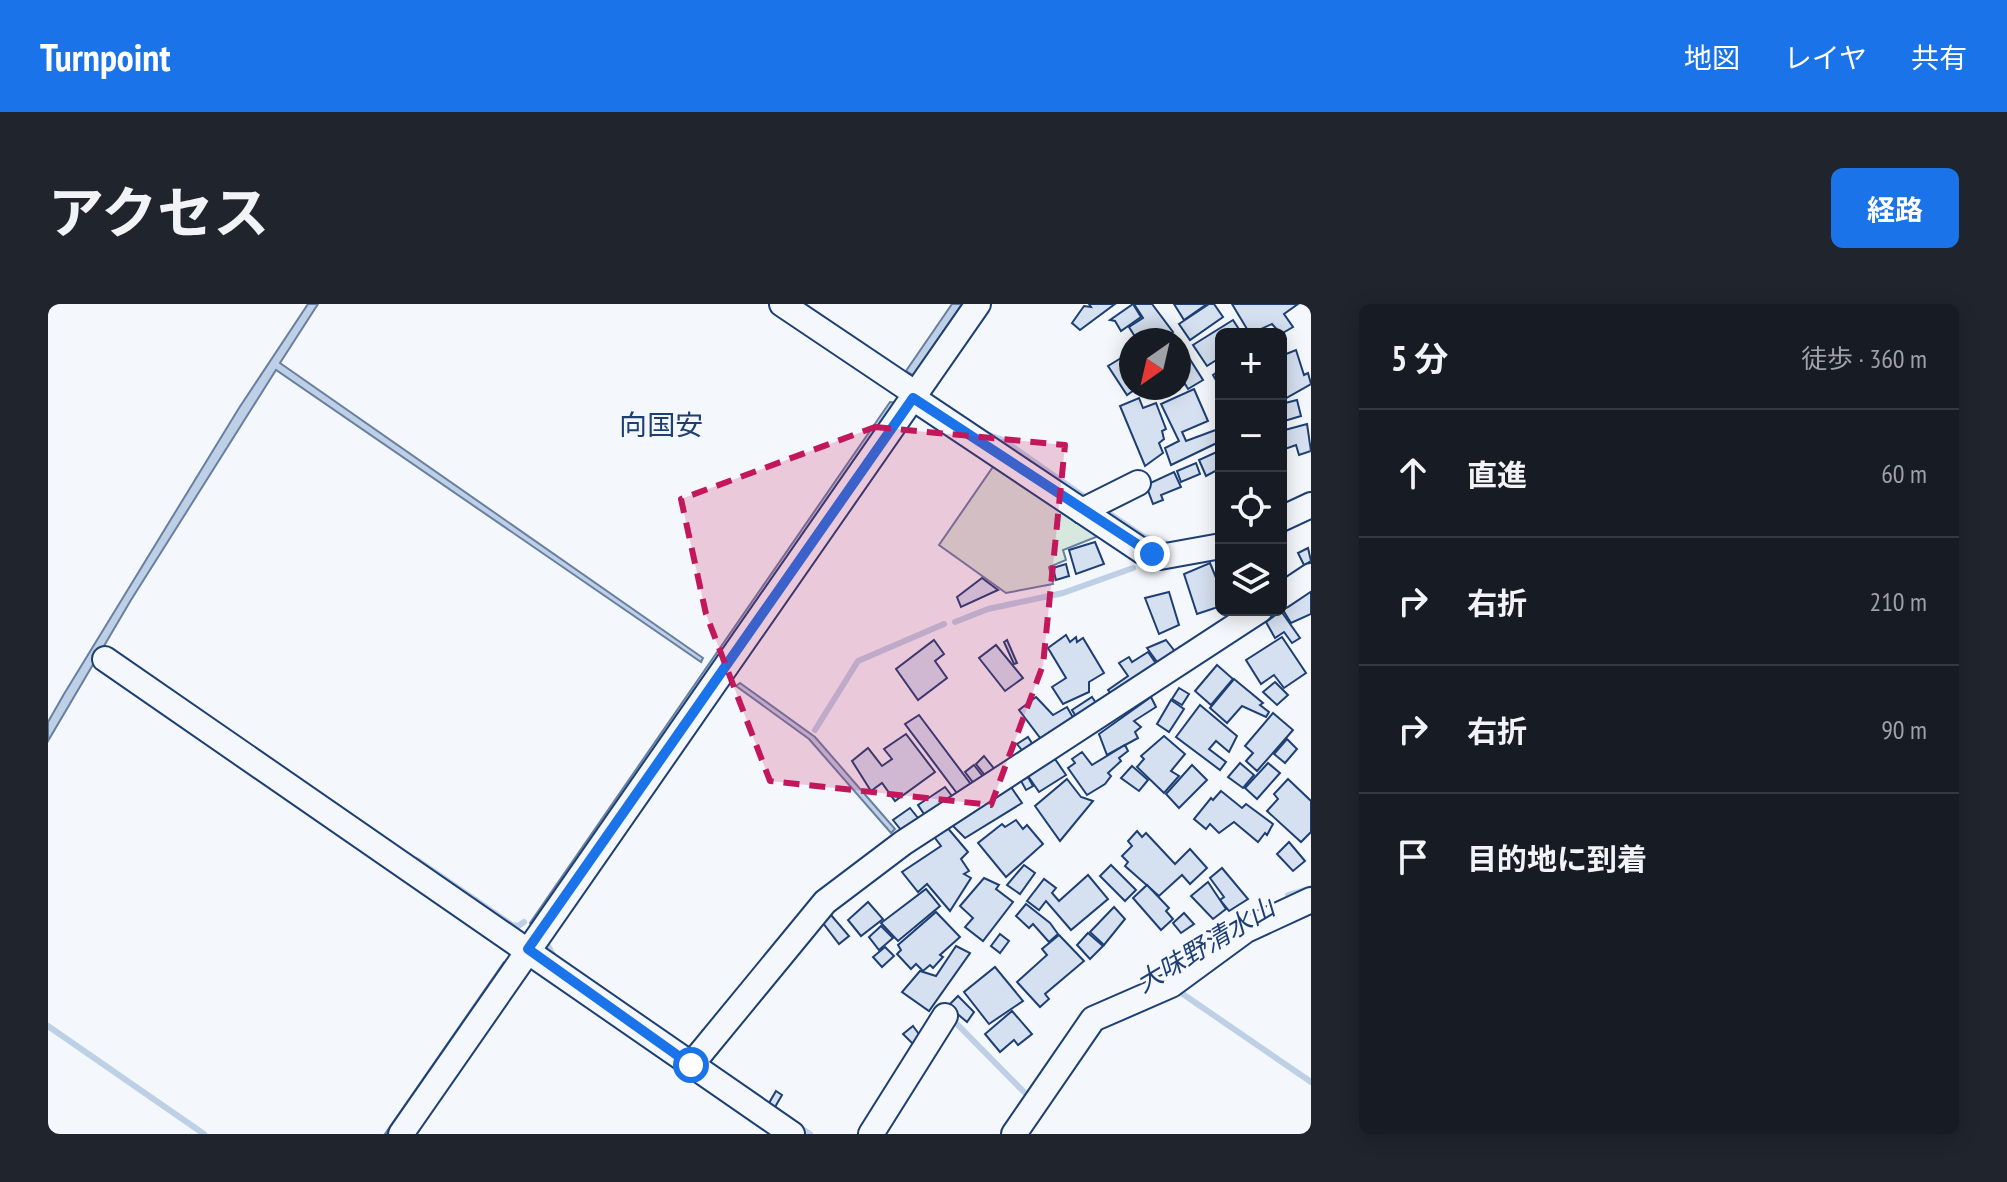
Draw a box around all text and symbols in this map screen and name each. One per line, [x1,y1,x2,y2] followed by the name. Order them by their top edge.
[40,32,170,81] text: Turnpoint
[1684,39,1740,76] text: 地図
[1784,39,1867,76] text: レイヤ
[1911,39,1967,76] text: 共有
[1831,168,1959,248] button: 経路
[48,176,269,248] text: アクセス
[1119,328,1191,400] north arrow
[1215,328,1287,616] map controls
[1215,328,1287,400] button: +
[1391,336,1448,380] text: 5 分
[1801,342,1927,375] text: 徒歩 · 360 m
[1215,400,1287,472] button: −
[619,406,703,443] district label: 向国安
[1391,451,1435,495] icon: ahead
[1467,455,1527,494] text: 直進
[1881,457,1927,490] text: 60 m
[1215,472,1287,544] button: locate
[1134,536,1170,572] route end
[1215,544,1287,616] button: layers
[1391,579,1435,623] icon: right
[1467,583,1527,622] text: 右折
[1869,585,1927,618] text: 210 m
[1391,707,1435,751] icon: right
[1467,711,1527,750] text: 右折
[1881,713,1927,746] text: 90 m
[1391,835,1435,879] icon: arrive
[1467,839,1647,878] text: 目的地に到着
[1130,890,1282,999] water label: 大味野清水山
[673,1047,709,1083] route start

